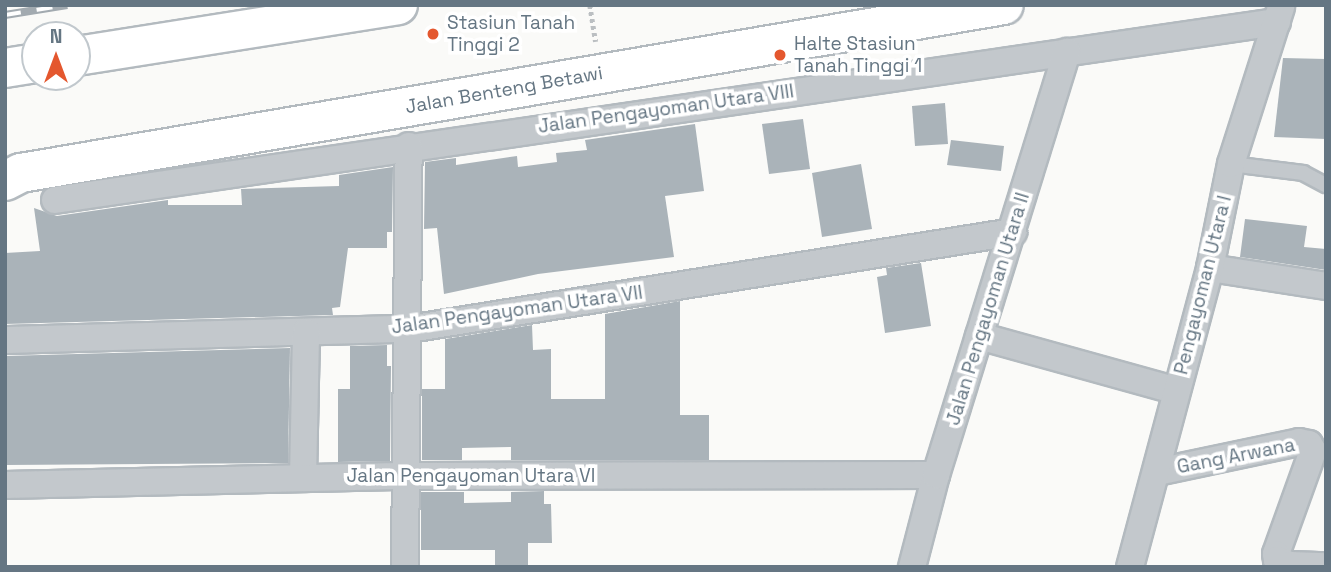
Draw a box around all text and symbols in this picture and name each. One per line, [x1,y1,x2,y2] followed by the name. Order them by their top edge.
[447,12,576,56] place label: Stasiun Tanah Tinggi 2
[21,21,91,91] north arrow
[50,24,62,49] text: N
[425,26,441,42] marker: Stasiun Tanah Tinggi 2
[794,33,923,77] place label: Halte Stasiun Tanah Tinggi 1
[772,47,788,63] marker: Halte Stasiun Tanah Tinggi 1
[403,61,605,119] street label: Jalan Benteng Betawi
[536,80,796,138] street label: Jalan Pengayoman Utara VIII
[942,190,1034,428] street label: Jalan Pengayoman Utara II
[1170,193,1236,377] street label: Pengayoman Utara I
[390,281,644,339] street label: Jalan Pengayoman Utara VII
[1175,433,1297,479] street label: Gang Arwana
[346,465,596,487] street label: Jalan Pengayoman Utara VI

